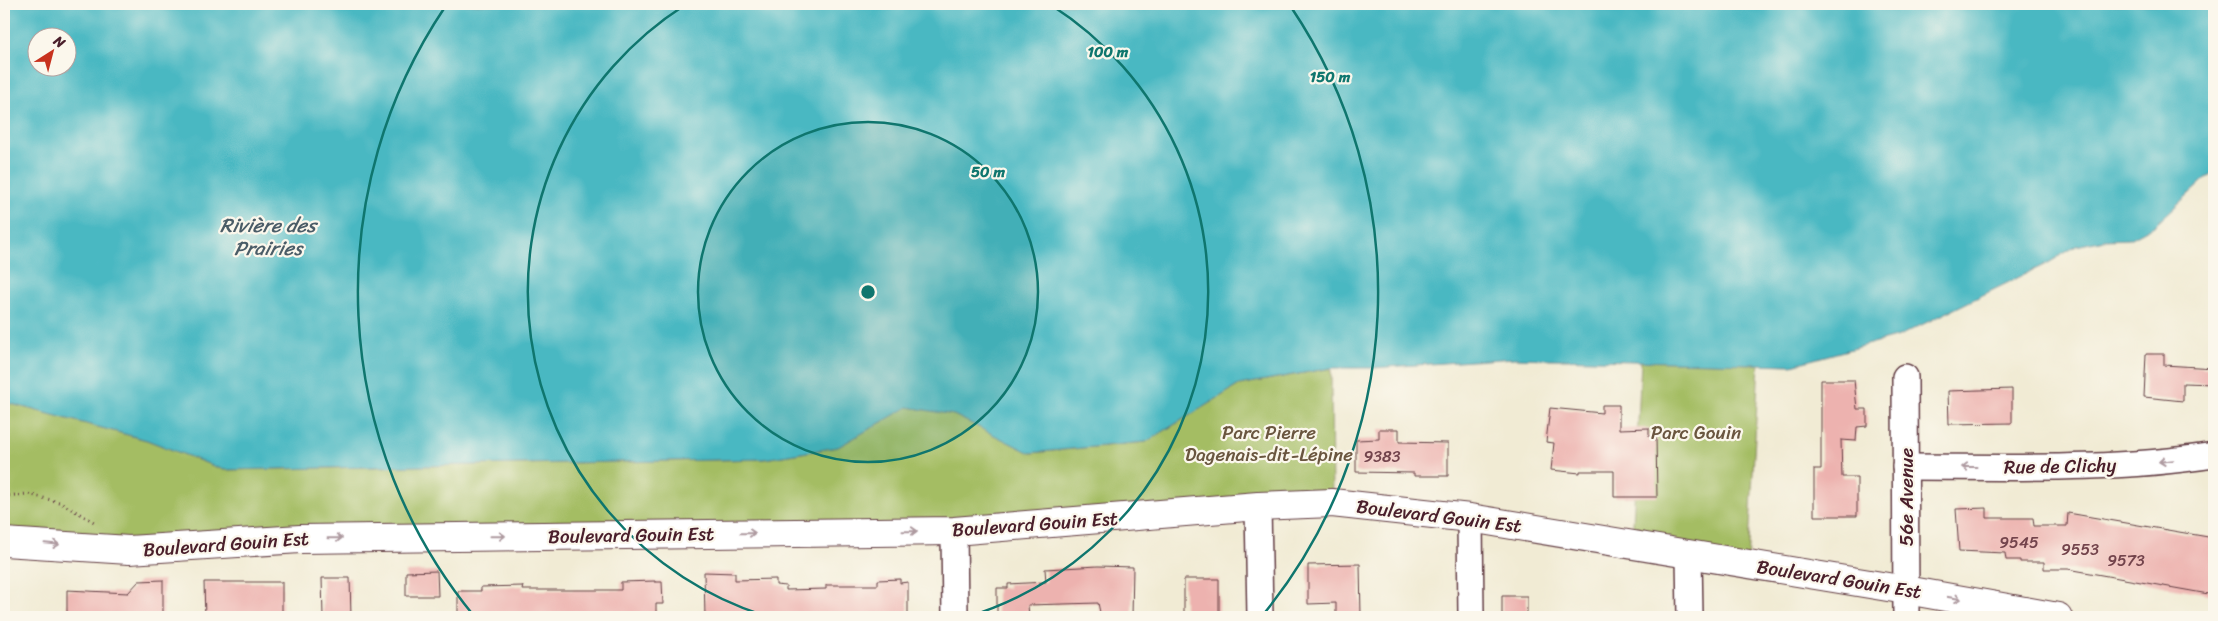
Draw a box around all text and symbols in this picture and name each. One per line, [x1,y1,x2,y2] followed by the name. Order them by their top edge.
[28,28,78,78] north arrow
[47,28,71,55] text: N
[1088,39,1129,65] text: 100 m
[1310,64,1351,90] text: 150 m
[971,159,1006,185] text: 50 m
[220,208,319,266] water label: Rivière des Prairies
[859,283,877,301] centre of rings
[1185,416,1353,471] park label: Parc Pierre Dagenais-dit-Lépine
[1651,416,1741,449] park label: Parc Gouin
[1363,442,1401,471] house number: 9383
[1890,448,1923,546] street label: 56e Avenue
[2004,449,2117,483] street label: Rue de Clichy
[2158,457,2174,466] one-way arrow
[1961,462,1977,472] one-way arrow
[1354,489,1524,543] street label: Boulevard Gouin Est
[951,502,1119,546] street label: Boulevard Gouin Est
[548,517,714,553] street label: Boulevard Gouin Est
[142,522,310,566] street label: Boulevard Gouin Est
[902,526,918,536] one-way arrow
[740,528,756,538] one-way arrow
[1999,528,2039,557] house number: 9545
[490,531,506,541] one-way arrow
[327,533,343,543] one-way arrow
[2061,535,2099,564] house number: 9553
[44,539,60,549] one-way arrow
[2107,546,2145,575] house number: 9573
[1754,550,1924,608] street label: Boulevard Gouin Est
[1946,594,1962,604] one-way arrow

